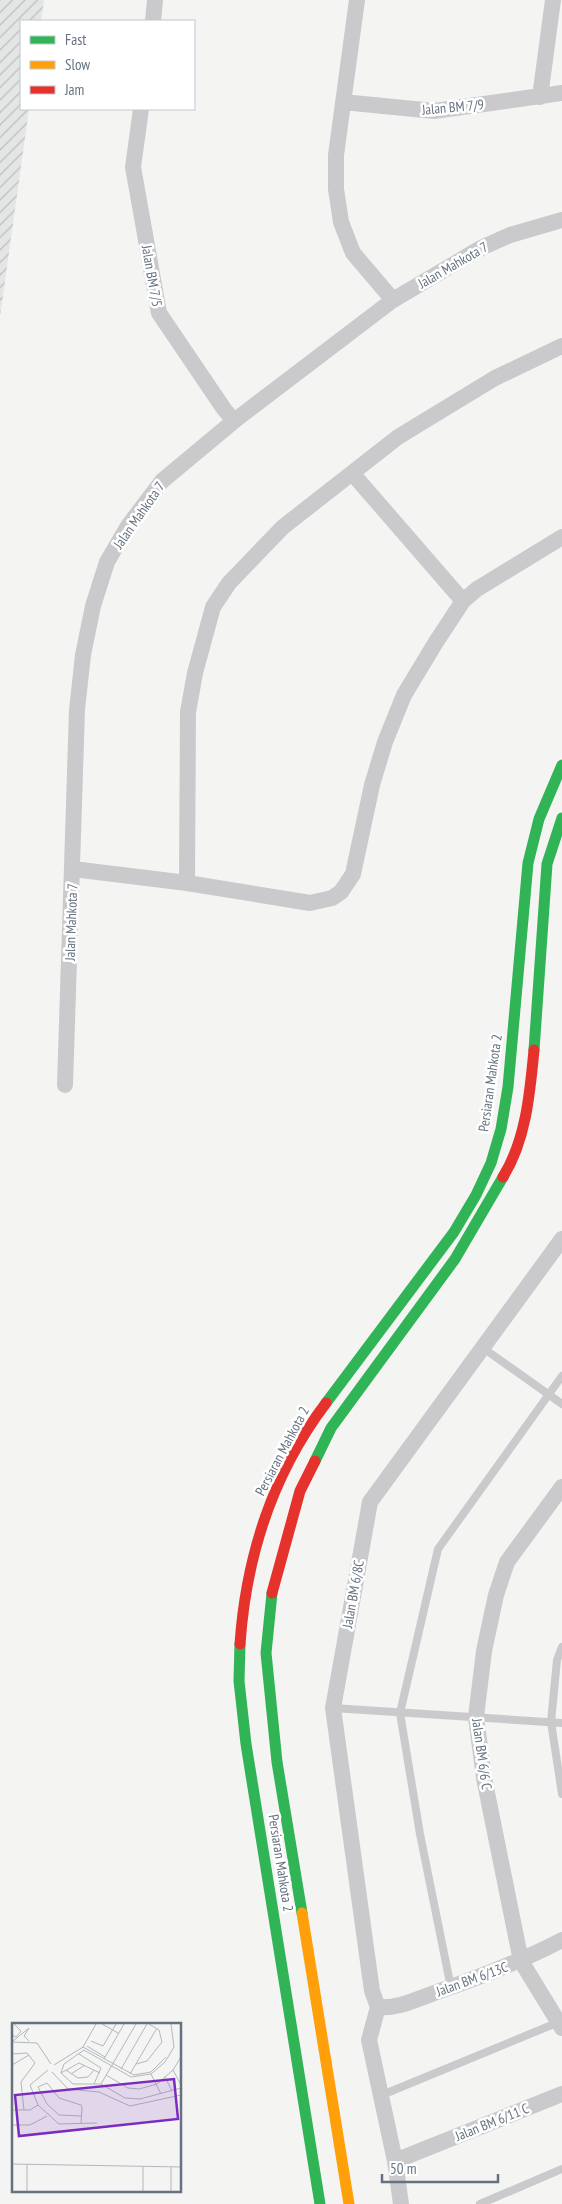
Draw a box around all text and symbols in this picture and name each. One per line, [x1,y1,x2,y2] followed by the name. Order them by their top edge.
[20,20,195,110] legend
[65,30,86,49] text: Fast
[65,55,90,74] text: Slow
[64,80,84,99] text: Jam
[420,95,485,119] street label: Jalan BM 7/9
[414,238,491,293] street label: Jalan Mahkota 7
[138,243,166,308] street label: Jalan BM 7/5
[109,478,169,553] street label: Jalan Mahkota 7
[61,883,81,962] street label: Jalan Mahkota 7
[474,1033,506,1133] street label: Persiaran Mahkota 2
[251,1403,313,1499] street label: Persiaran Mahkota 2
[338,1558,368,1630] street label: Jalan BM 6/8C
[468,1716,496,1791] street label: Jalan BM 6/6 C
[264,1813,298,1913] street label: Persiaran Mahkota 2
[433,1958,511,2001] street label: Jalan BM 6/13C
[12,2023,181,2192] inset map
[452,2099,532,2145] street label: Jalan BM 6/11 C
[382,2152,498,2184] scale bar
[390,2159,416,2178] text: 50 m

